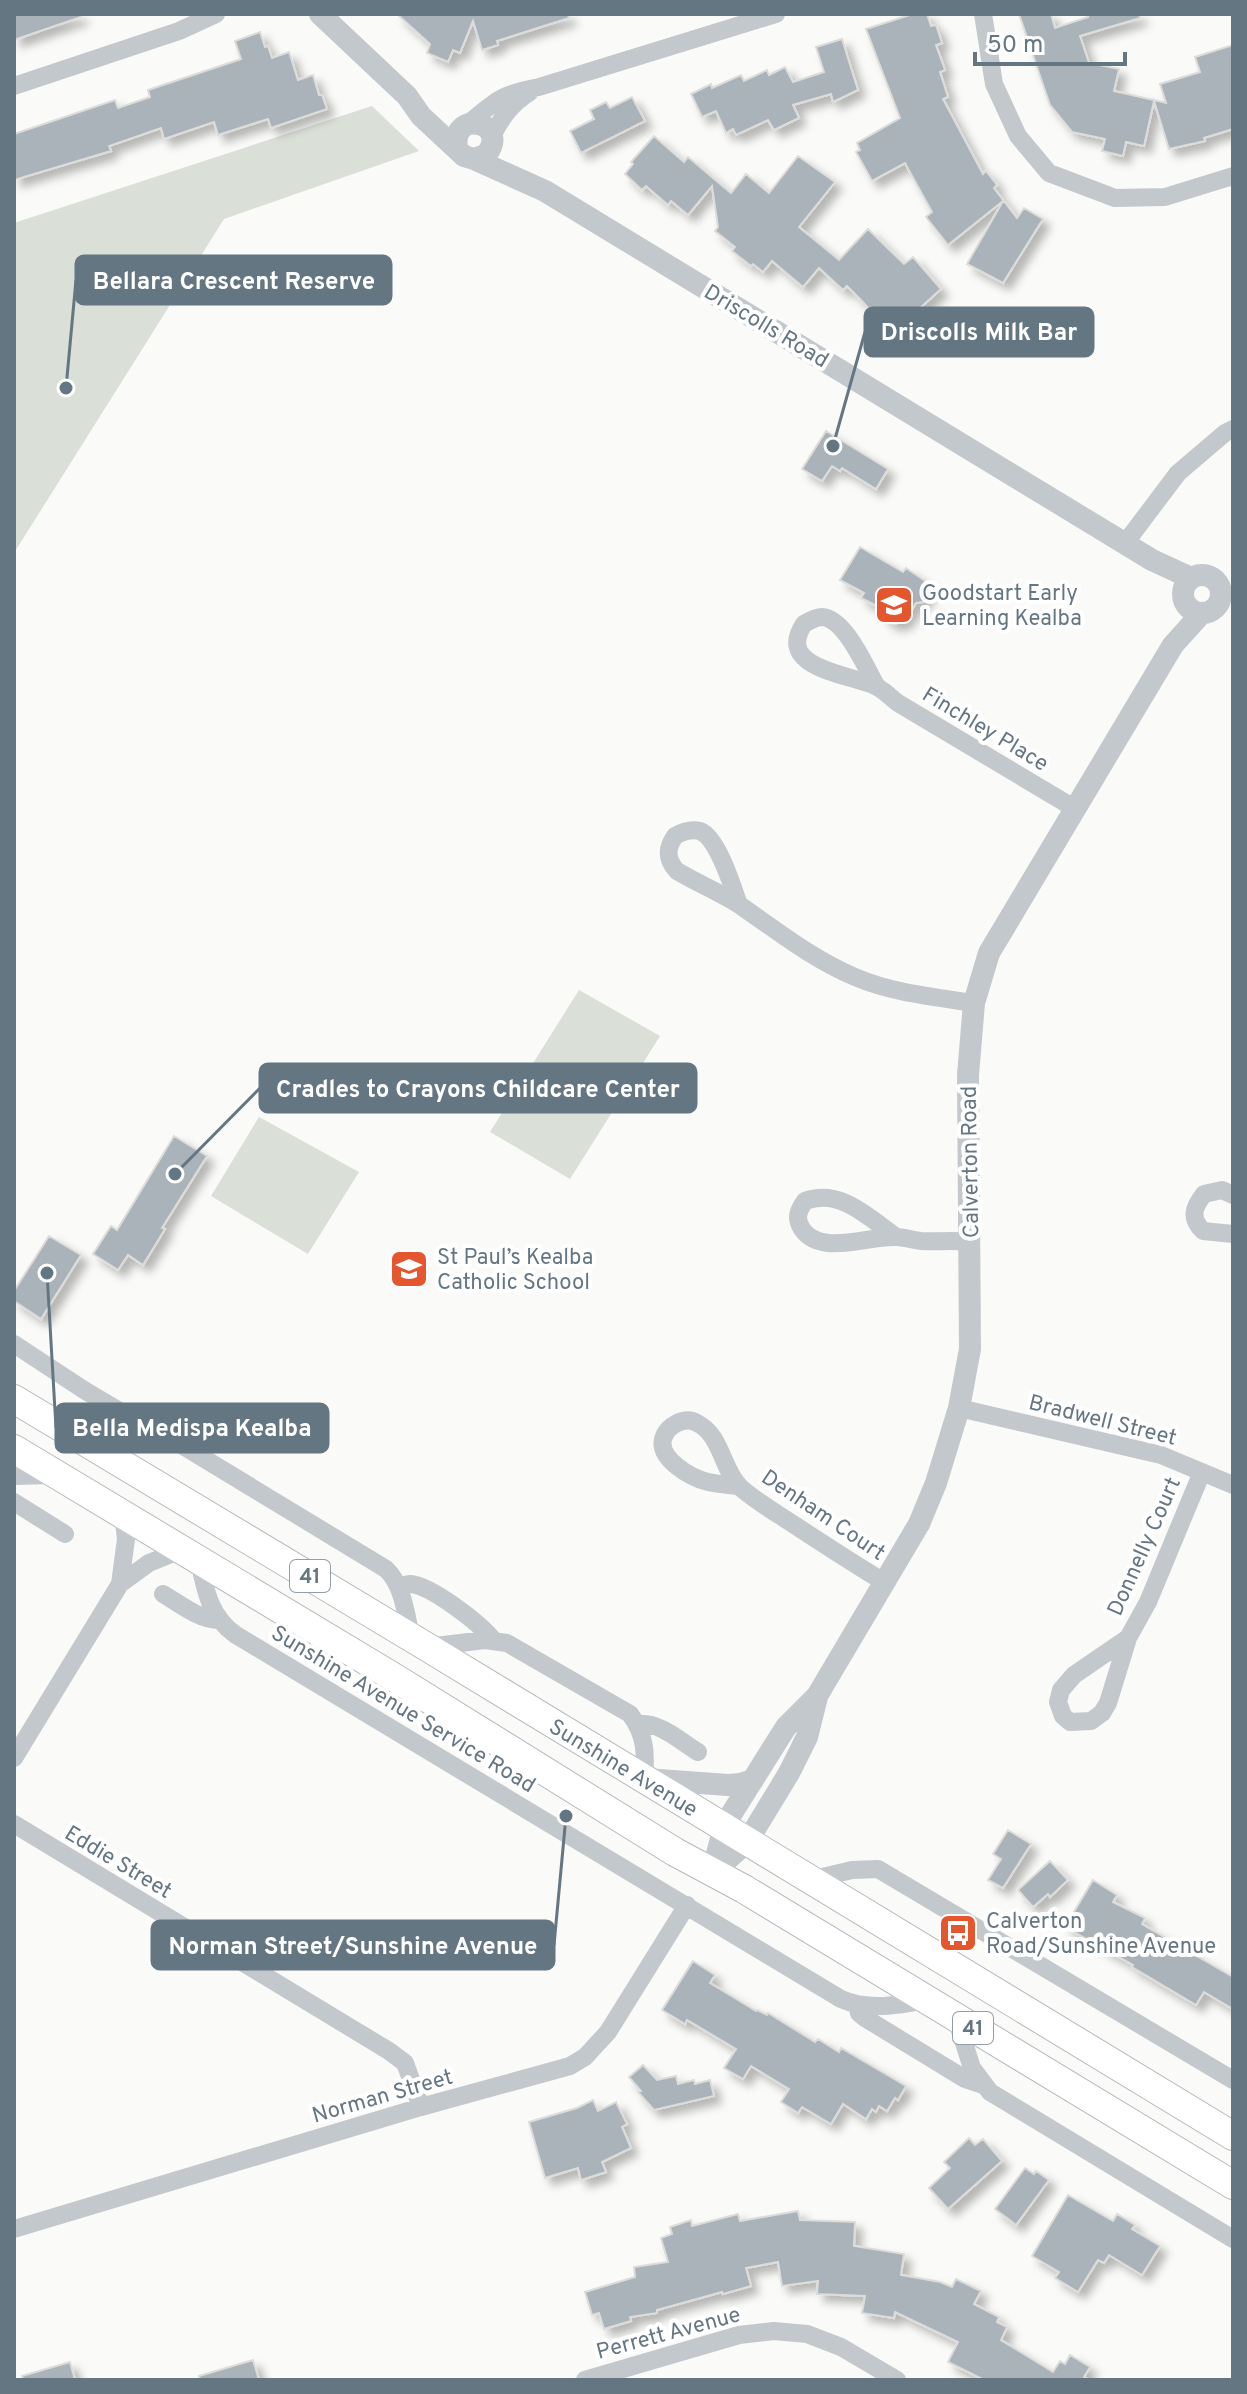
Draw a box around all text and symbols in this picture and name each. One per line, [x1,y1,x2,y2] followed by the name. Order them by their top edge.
[975,16,1125,66] scale bar
[987,31,1043,61] text: 50 m
[76,256,391,304] callout: Bellara Crescent Reserve
[93,268,375,298] text: Bellara Crescent Reserve
[698,279,833,375] street label: Driscolls Road
[865,308,1093,356] callout: Driscolls Milk Bar
[881,319,1077,349] text: Driscolls Milk Bar
[922,581,1082,633] place label: Goodstart Early Learning Kealba
[873,584,915,626] school or university icon: Goodstart Early Learning Kealba
[917,682,1053,778] street label: Finchley Place
[260,1064,696,1112] callout: Cradles to Crayons Childcare Center
[276,1076,680,1106] text: Cradles to Crayons Childcare Center
[957,1086,986,1238] street label: Calverton Road
[437,1245,593,1297] place label: St Paul’s Kealba Catholic School
[388,1248,430,1290] school or university icon: St Paul’s Kealba Catholic School
[1026,1390,1179,1453] street label: Bradwell Street
[56,1404,328,1452] callout: Bella Medispa Kealba
[72,1415,312,1445] text: Bella Medispa Kealba
[755,1465,890,1567] street label: Denham Court
[1103,1474,1188,1621] street label: Donnelly Court
[290,1560,330,1592] road number: 41
[266,1620,540,1800] street label: Sunshine Avenue Service Road
[543,1714,702,1824] street label: Sunshine Avenue
[59,1821,176,1906] street label: Eddie Street
[986,1909,1216,1961] place label: Calverton Road/Sunshine Avenue
[937,1912,979,1954] bus stop icon: Calverton Road/Sunshine Avenue
[152,1921,554,1969] callout: Norman Street/Sunshine Avenue
[169,1933,537,1963] text: Norman Street/Sunshine Avenue
[953,2012,993,2044] road number: 41
[309,2064,456,2130] street label: Norman Street
[594,2302,744,2367] street label: Perrett Avenue

